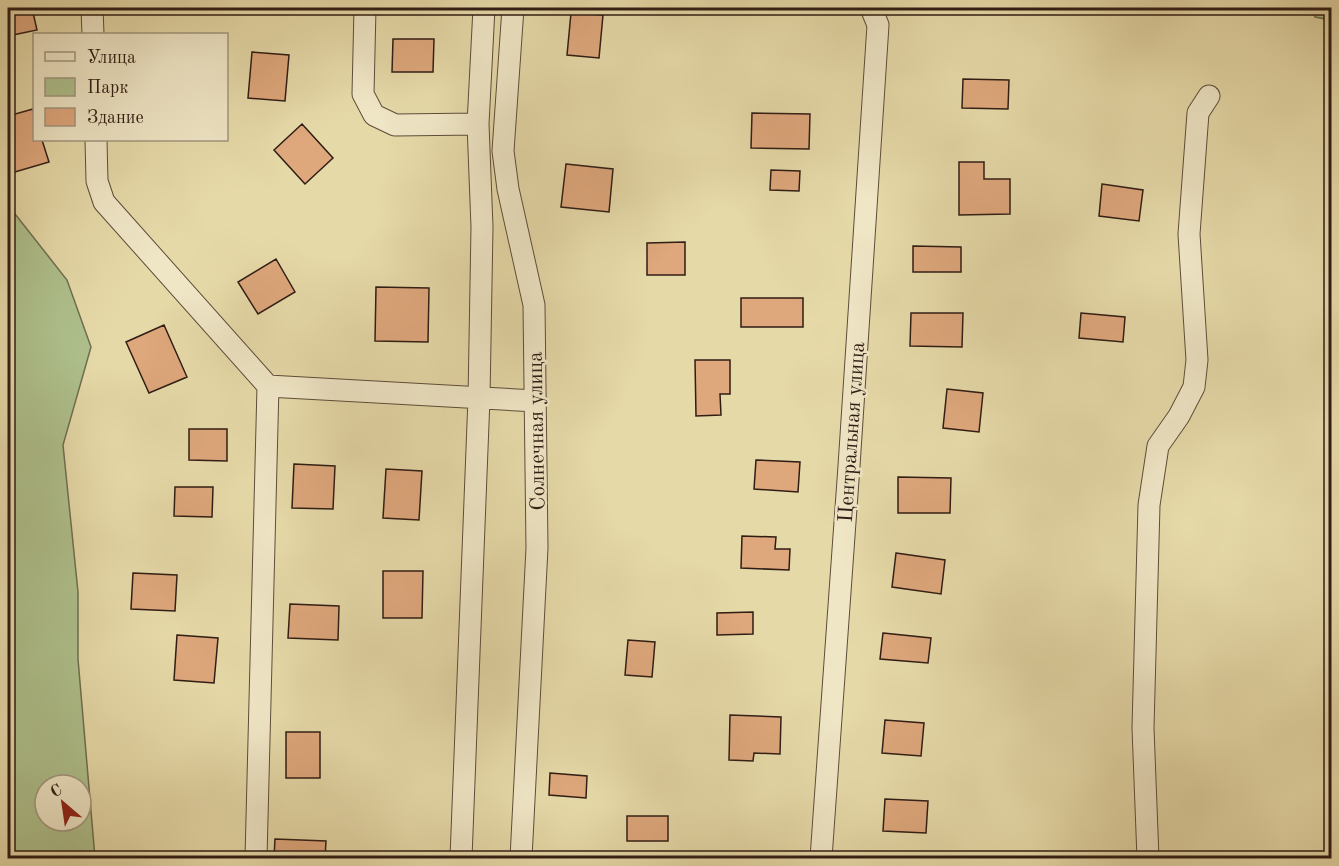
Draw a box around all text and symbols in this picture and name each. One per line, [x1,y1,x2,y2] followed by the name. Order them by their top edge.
[33,33,228,141] legend
[87,49,136,67] text: Улица
[87,79,128,97] text: Парк
[87,109,144,127] text: Здание
[836,341,869,523] street label: Центральная улица
[526,351,549,511] street label: Солнечная улица
[33,773,93,833] north arrow
[48,782,65,801] text: С

